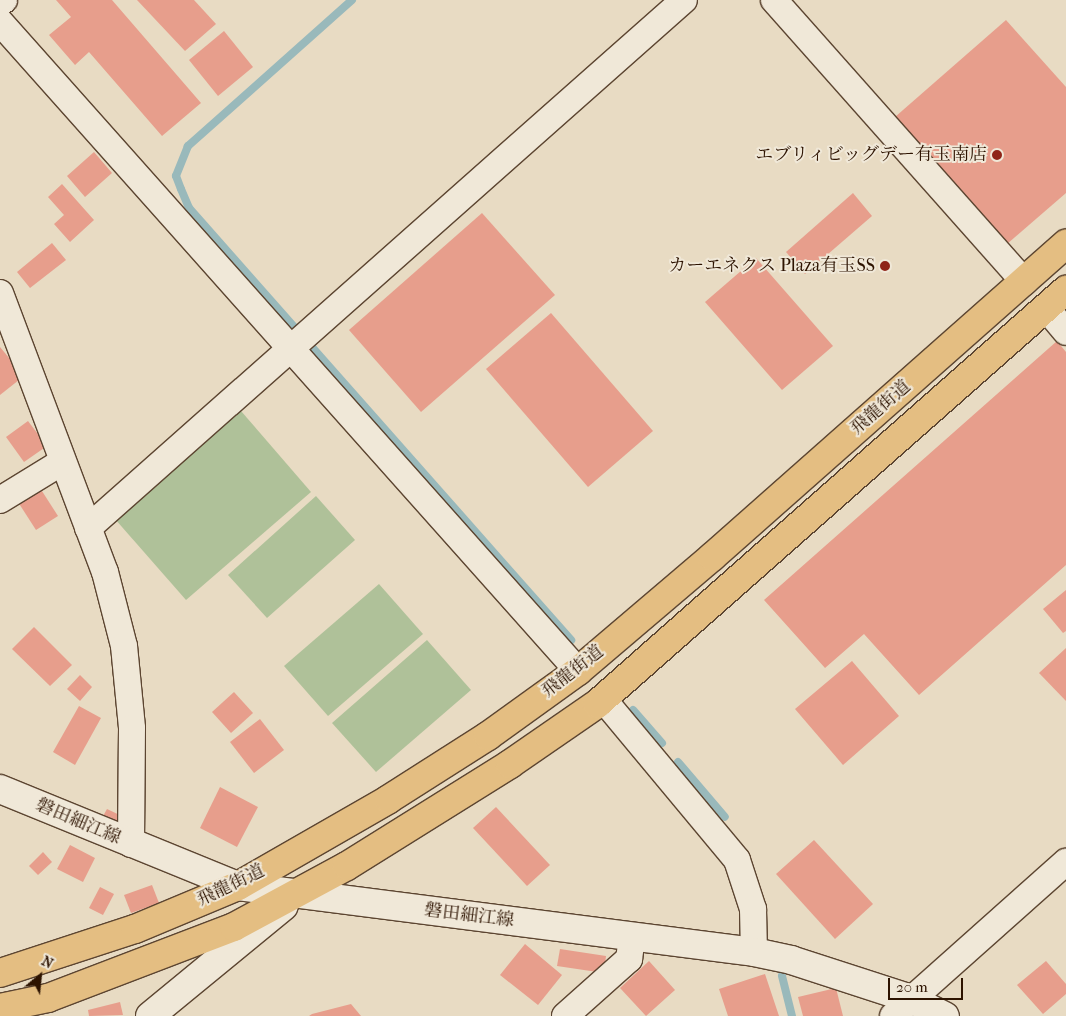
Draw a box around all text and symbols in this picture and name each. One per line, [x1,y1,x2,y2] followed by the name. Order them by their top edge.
[753,144,987,166] place label: エブリィビッグデー有玉南店
[991,149,1003,161] marker: エブリィビッグデー有玉南店
[668,255,875,277] place label: カーエネクス Plaza有玉SS
[879,260,891,272] marker: カーエネクス Plaza有玉SS
[847,376,915,440] street label: 飛龍街道
[538,641,608,703] street label: 飛龍街道
[32,794,124,850] street label: 磐田細江線
[194,861,268,911] street label: 飛龍街道
[423,900,515,932] street label: 磐田細江線
[15,951,65,1001] north arrow
[39,952,56,972] text: N
[891,968,966,1000] scale bar
[896,978,928,996] text: 20 m

